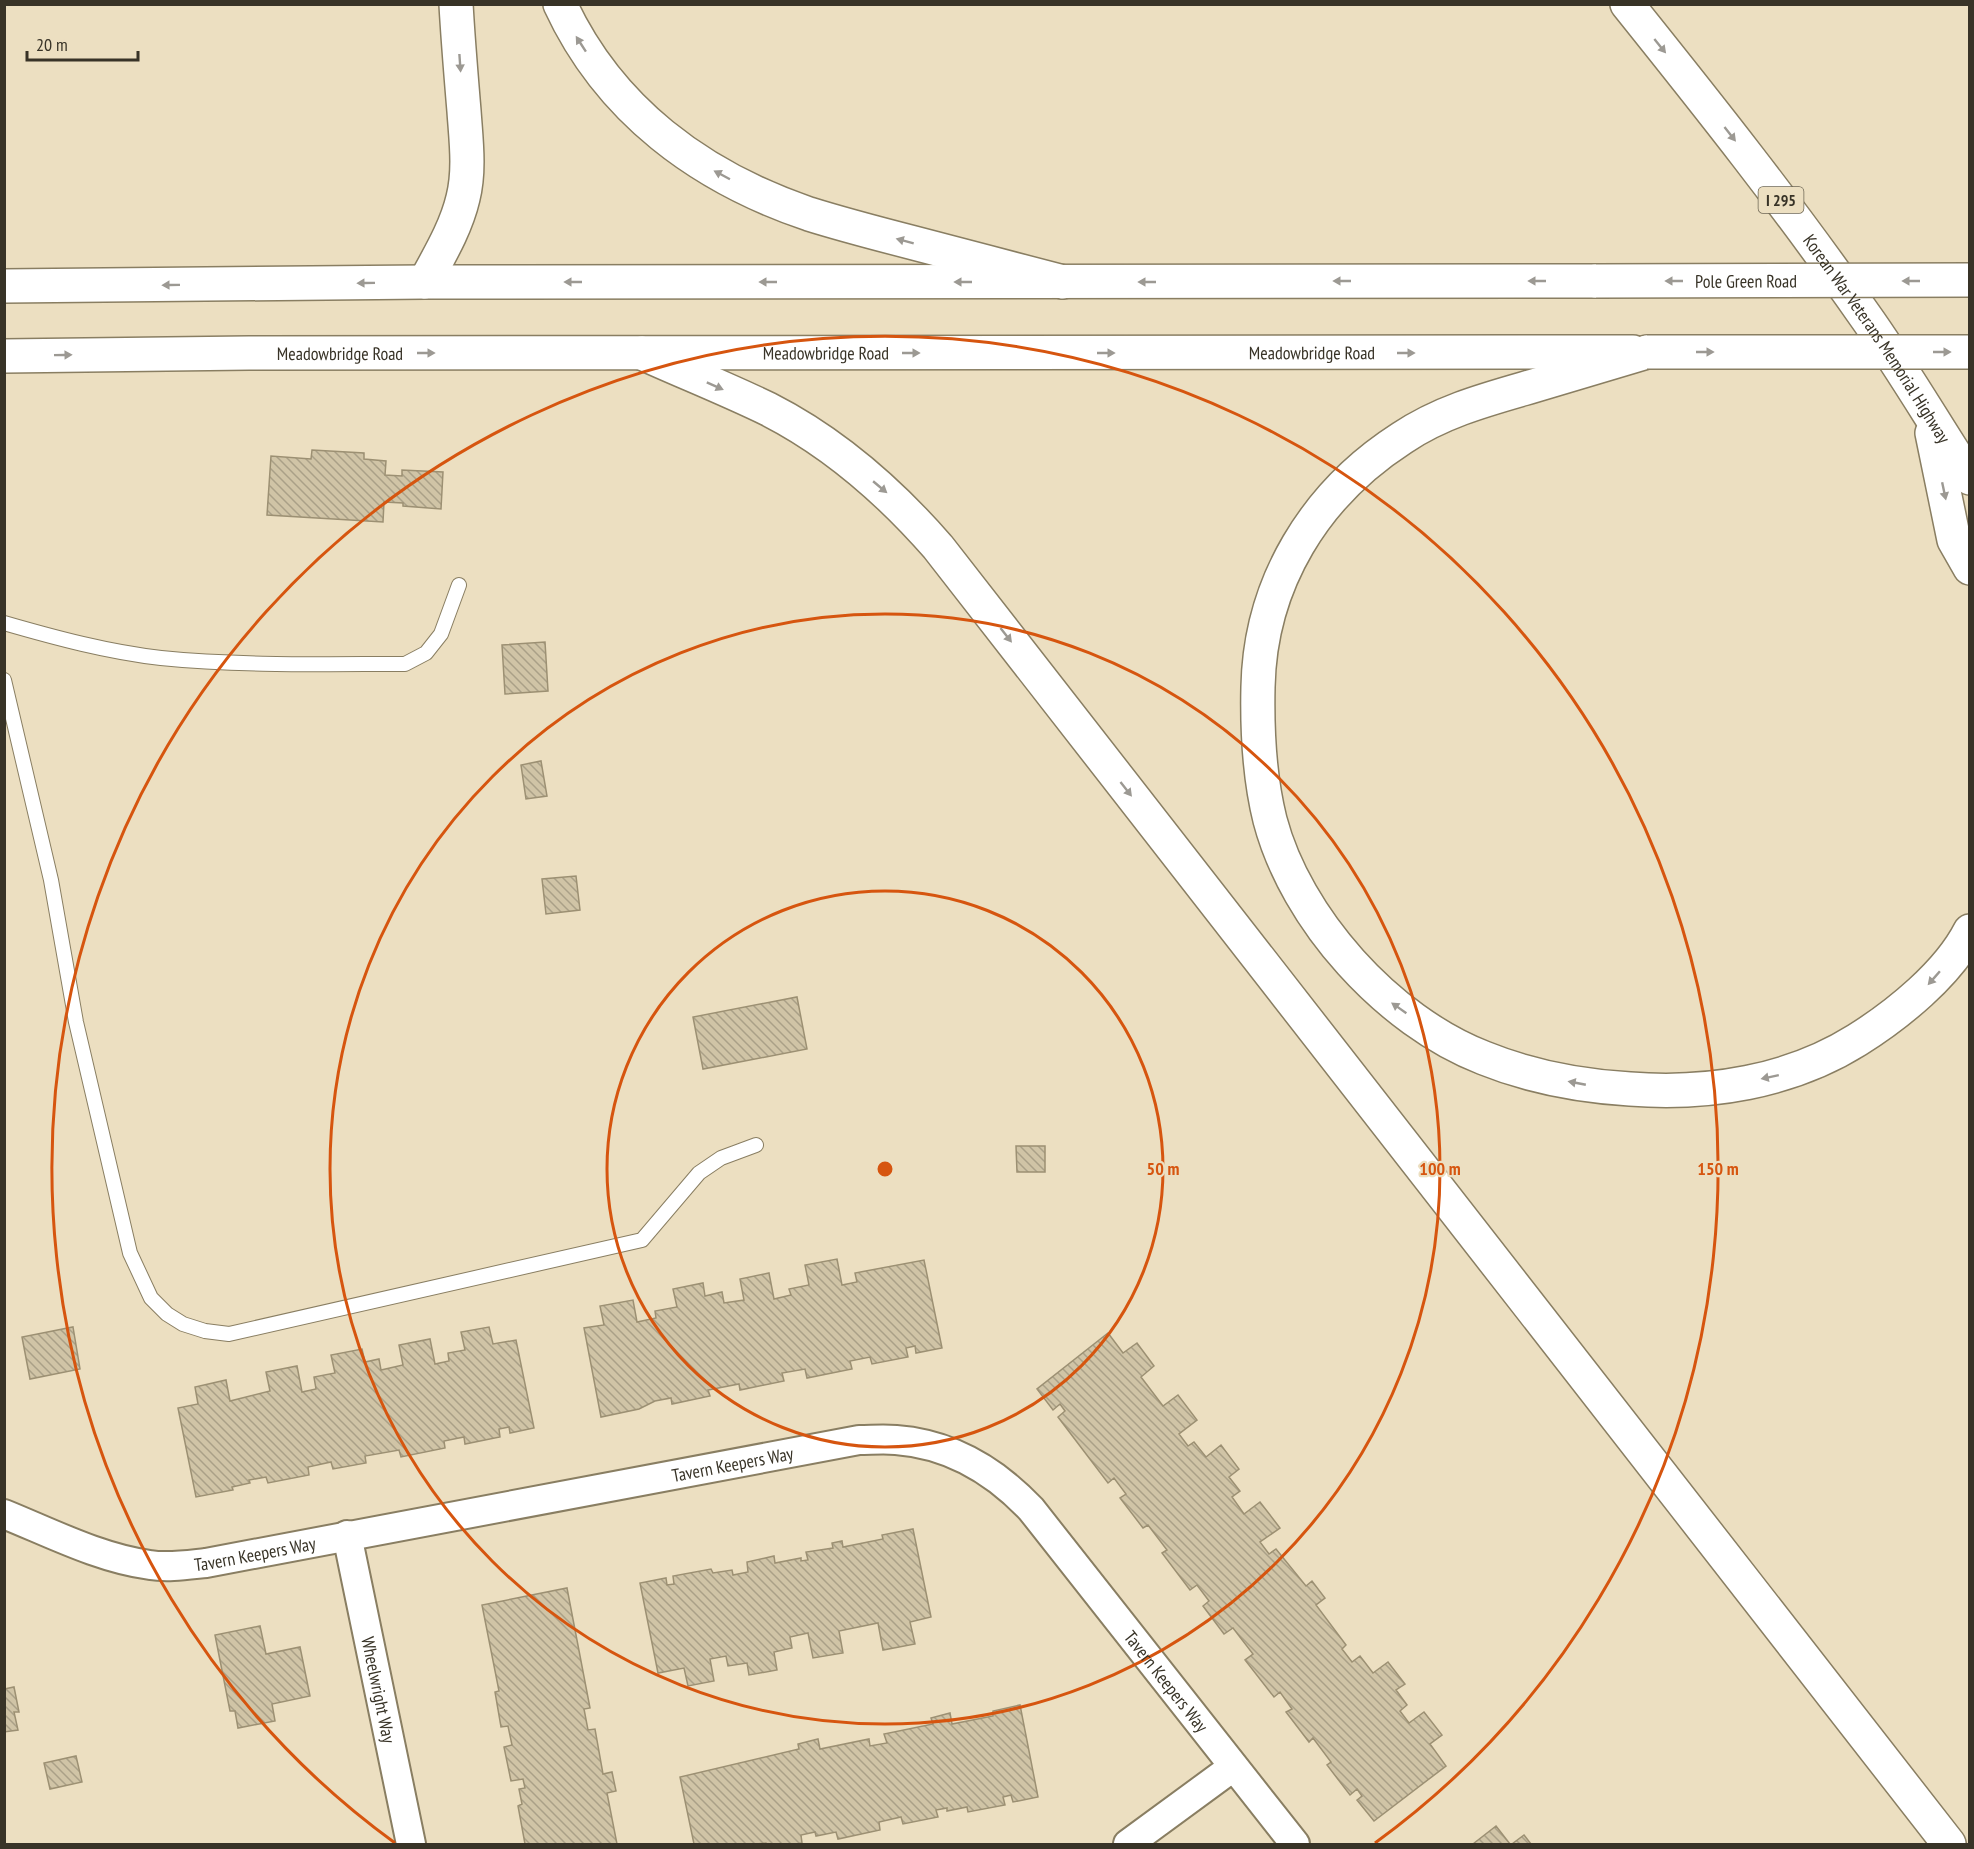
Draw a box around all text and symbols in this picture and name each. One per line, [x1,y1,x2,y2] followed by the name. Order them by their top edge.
[27,24,138,62] scale bar
[36,33,68,56] text: 20 m
[575,36,586,52] one-way arrow
[1654,38,1667,54] one-way arrow
[455,53,465,72] one-way arrow
[1723,126,1736,142] one-way arrow
[713,170,730,180] one-way arrow
[1758,187,1804,213] road number: I 295
[1799,229,1956,447] street label: Korean War Veterans Memorial Highway
[896,235,914,245] one-way arrow
[1695,269,1797,292] street label: Pole Green Road
[1333,276,1352,286] one-way arrow
[1528,276,1547,286] one-way arrow
[1665,276,1684,286] one-way arrow
[1902,276,1921,286] one-way arrow
[563,277,582,287] one-way arrow
[758,277,777,287] one-way arrow
[953,277,972,287] one-way arrow
[1138,277,1157,287] one-way arrow
[357,278,376,288] one-way arrow
[162,280,181,290] one-way arrow
[277,341,403,364] street label: Meadowbridge Road
[763,341,889,364] street label: Meadowbridge Road
[1249,341,1375,364] street label: Meadowbridge Road
[1696,347,1715,357] one-way arrow
[1933,347,1952,357] one-way arrow
[416,348,435,358] one-way arrow
[901,348,920,358] one-way arrow
[1096,348,1115,358] one-way arrow
[1396,348,1415,358] one-way arrow
[53,350,72,360] one-way arrow
[706,381,723,390] one-way arrow
[872,480,887,493] one-way arrow
[1940,482,1949,501] one-way arrow
[1000,627,1013,643] one-way arrow
[1120,781,1133,797] one-way arrow
[1927,970,1941,985] one-way arrow
[1392,1002,1408,1014] one-way arrow
[1760,1073,1779,1082] one-way arrow
[1567,1078,1586,1087] one-way arrow
[1147,1157,1179,1180] text: 50 m
[1419,1157,1461,1180] text: 100 m
[1697,1157,1739,1180] text: 150 m
[875,1159,895,1179] centre of rings
[670,1441,795,1487] street label: Tavern Keepers Way
[193,1531,318,1576] street label: Tavern Keepers Way
[1119,1626,1214,1737] street label: Tavern Keepers Way
[357,1634,401,1745] street label: Wheelwright Way

